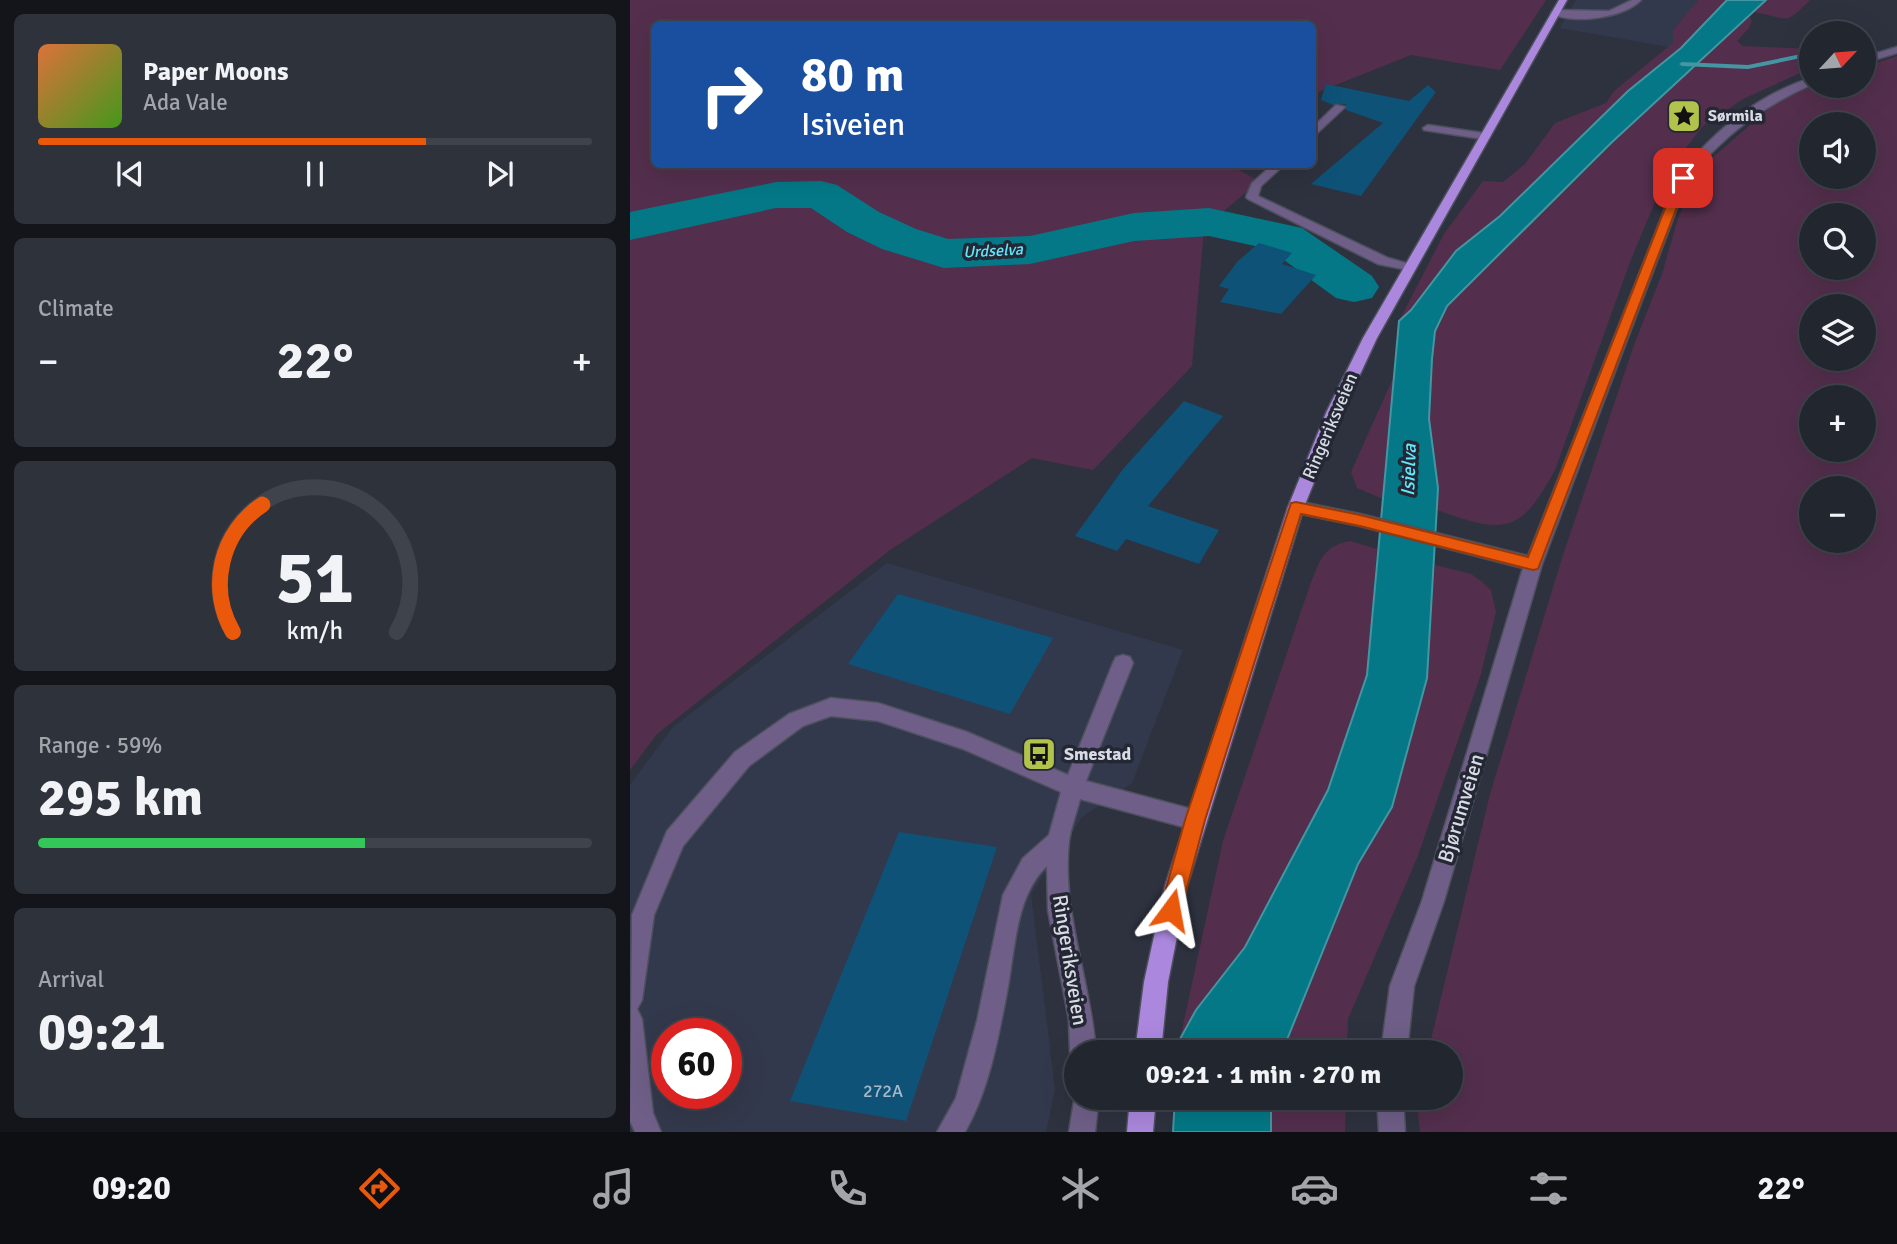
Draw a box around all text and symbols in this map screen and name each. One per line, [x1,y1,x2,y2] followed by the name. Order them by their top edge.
[1799,21,1876,98] north arrow
[1799,21,1876,553] map controls
[801,45,904,105] text: 80 m
[686,49,777,140] icon: right
[143,56,289,88] text: Paper Moons
[143,88,228,117] text: Ada Vale
[1665,97,1703,135] place icon: Sørmila
[801,105,905,144] text: Isiveien
[1708,106,1763,126] place label: Sørmila
[1799,112,1876,189] button: sound
[1653,148,1713,208] pin
[111,155,149,193] icon: previous
[296,155,334,193] icon: pause
[481,155,519,193] icon: next
[1664,159,1702,197] icon: arrive
[1799,203,1876,280] button: search
[963,239,1024,263] water label: Urdselva
[38,294,114,323] text: Climate
[1799,294,1876,371] button: layers
[277,329,353,393] text: 22°
[38,338,59,385] text: −
[571,338,592,385] text: +
[1298,370,1362,482] street label: Ringeriksveien
[1799,385,1876,462] button: +
[1396,442,1422,497] water label: Isielva
[1799,476,1876,553] button: −
[276,534,354,623] text: 51
[287,615,343,646] text: km/h
[38,731,162,760] text: Range · 59%
[1020,735,1058,773] bus stop icon: Smestad
[1064,743,1131,765] place label: Smestad
[1432,750,1490,866] street label: Bjørumveien
[38,766,203,830] text: 295 km
[1134,873,1208,947] position arrow
[1047,893,1093,1027] street label: Ringeriksveien
[38,965,104,994] text: Arrival
[38,1000,166,1064] text: 09:21
[651,1018,742,1109] speed limit sign: 60
[1146,1059,1381,1091] text: 09:21 · 1 min · 270 m
[863,1080,903,1102] house number: 272A
[355,1164,404,1213] icon: directions
[589,1164,638,1213] icon: music
[823,1164,872,1213] icon: phone
[1056,1164,1105,1213] icon: climate
[1290,1164,1339,1213] icon: car
[1524,1164,1573,1213] icon: filters
[92,1169,171,1208] text: 09:20
[1757,1169,1805,1208] text: 22°

